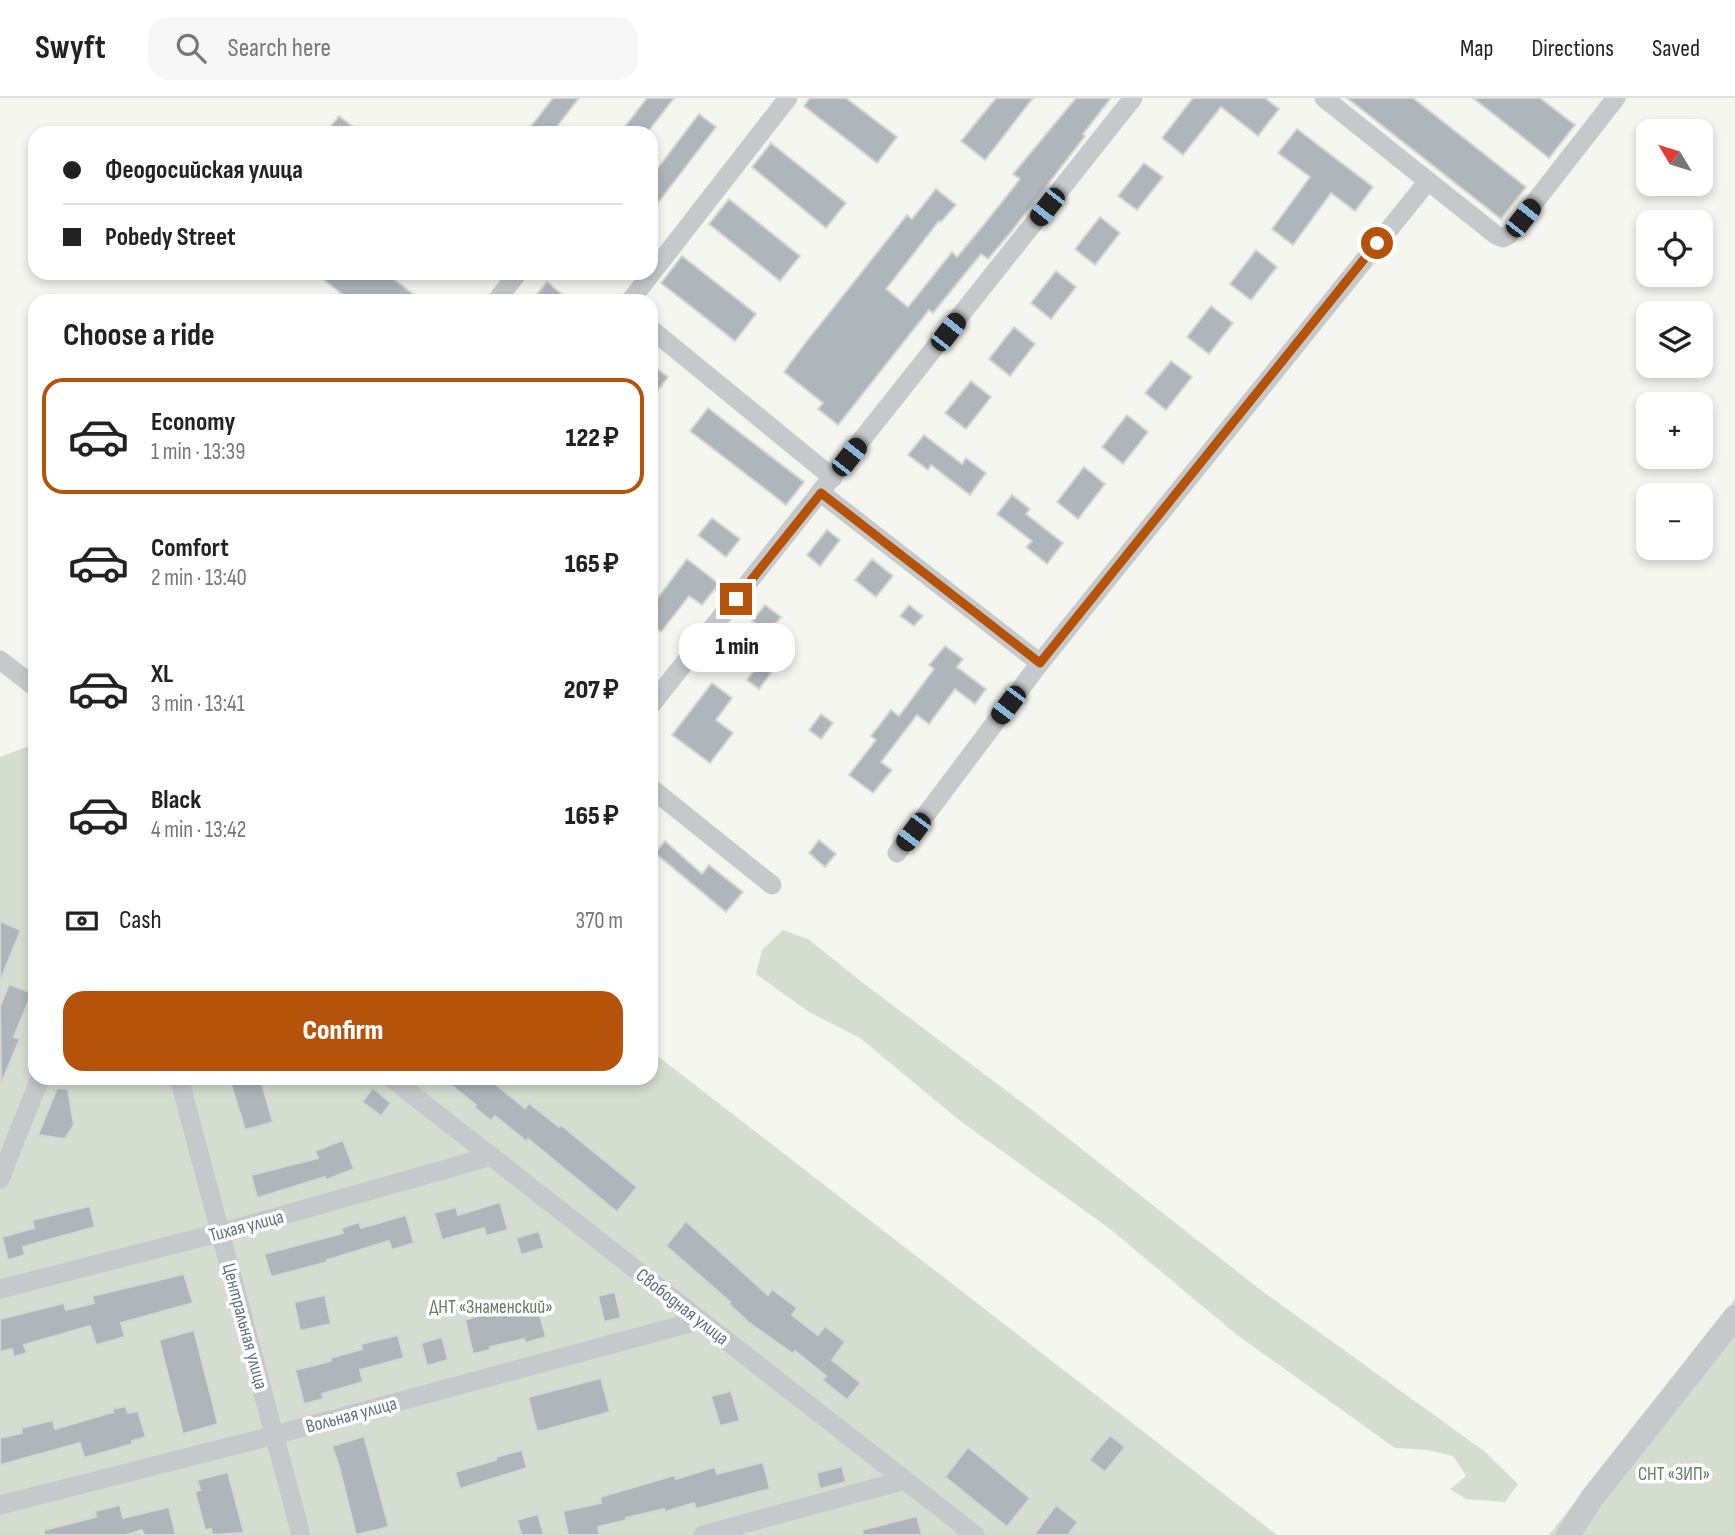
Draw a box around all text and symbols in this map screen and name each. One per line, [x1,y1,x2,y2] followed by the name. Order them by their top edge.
[148,17,638,80] search box
[35,28,106,68] text: Swyft
[172,29,210,67] icon: search
[228,33,331,64] text: Search here
[1460,34,1493,63] text: Map
[1531,34,1614,63] text: Directions
[1652,34,1700,63] text: Saved
[1636,119,1713,196] north arrow
[1636,119,1713,560] map controls
[105,155,303,186] text: Феодосийская улица
[1026,184,1069,230] car
[1502,195,1545,241] car
[1636,210,1713,287] button: locate
[105,222,236,253] text: Pobedy Street
[1361,227,1393,259] route start
[1636,301,1713,378] button: layers
[927,309,970,355] car
[63,316,215,355] text: Choose a ride
[1636,392,1713,469] button: +
[67,405,130,468] icon: car
[151,407,235,438] text: Economy
[566,423,619,454] text: 122 ₽
[828,434,871,480] car
[151,438,245,466] text: 1 min · 13:39
[1636,483,1713,560] button: −
[67,531,130,594] icon: car
[151,533,229,564] text: Comfort
[565,549,619,580] text: 165 ₽
[151,564,247,592] text: 2 min · 13:40
[720,583,752,615] route end
[678,624,794,672] callout: 1 min
[715,633,759,661] text: 1 min
[67,657,130,720] icon: car
[151,659,173,690] text: XL
[564,675,619,706] text: 207 ₽
[987,682,1030,728] car
[151,690,245,718] text: 3 min · 13:41
[67,783,130,846] icon: car
[151,785,201,816] text: Black
[565,801,619,832] text: 165 ₽
[892,809,935,855] car
[151,816,246,844] text: 4 min · 13:42
[63,902,101,940] icon: cash
[119,905,162,936] text: Cash
[576,907,623,935] text: 370 m
[63,991,623,1071] button: Confirm
[207,1205,286,1247] street label: Тихая улица
[217,1261,272,1392] street label: Центральная улица
[631,1264,733,1351] street label: Свободная улица
[429,1296,553,1319] park label: ДНТ «Знаменский»
[303,1392,399,1439] street label: Вольная улица
[1638,1463,1710,1486] park label: СНТ «ЗИП»

